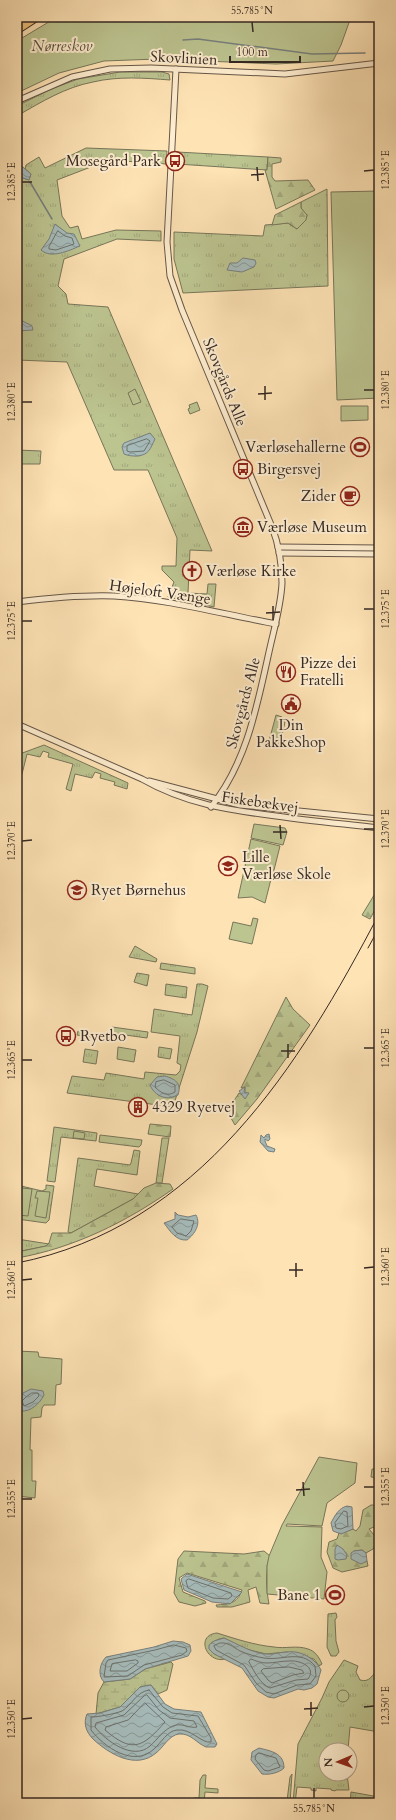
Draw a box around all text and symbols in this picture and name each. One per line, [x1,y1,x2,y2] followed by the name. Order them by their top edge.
[231,4,273,18] text: 55.785°N
[32,36,93,56] park label: Nørreskov
[230,38,300,64] scale bar
[236,44,269,60] text: 100 m
[150,46,219,70] street label: Skovlinien
[164,150,186,172] bus stop icon: Mosegård Park
[379,150,393,190] text: 12.385°E
[66,151,161,171] place label: Mosegård Park
[5,162,19,202] text: 12.385°E
[198,335,252,429] street label: Skovgårds Alle
[379,370,393,410] text: 12.380°E
[5,382,19,422] text: 12.380°E
[349,436,371,458] sports icon: Værløsehallerne
[245,437,346,457] place label: Værløsehallerne
[232,458,254,480] bus stop icon: Birgersvej
[257,459,321,479] place label: Birgersvej
[339,485,361,507] cafe icon: Zider
[301,486,337,506] place label: Zider
[232,516,254,538] museum icon: Værløse Museum
[257,517,367,537] place label: Værløse Museum
[181,560,203,582] church icon: Værløse Kirke
[206,561,297,581] place label: Værløse Kirke
[108,575,212,609] street label: Højeloft Vænge
[379,589,393,629] text: 12.375°E
[5,601,19,641] text: 12.375°E
[300,653,356,690] place label: Pizze dei Fratelli
[221,655,265,751] street label: Skovgårds Alle
[275,661,297,683] restaurant icon: Pizze dei Fratelli
[280,693,302,715] public building icon: Din PakkeShop
[256,715,326,752] place label: Din PakkeShop
[220,787,300,817] street label: Fiskebækvej
[379,809,393,849] text: 12.370°E
[5,821,19,861] text: 12.370°E
[242,847,331,884] place label: Lille Værløse Skole
[217,855,239,877] school or university icon: Lille Værløse Skole
[66,879,88,901] school or university icon: Ryet Børnehus
[91,880,186,900] place label: Ryet Børnehus
[55,1025,77,1047] bus stop icon: Ryetbo
[80,1026,126,1046] place label: Ryetbo
[379,1028,393,1068] text: 12.365°E
[5,1040,19,1080] text: 12.365°E
[127,1096,149,1118] building icon: 4329 Ryetvej
[152,1097,235,1117] place label: 4329 Ryetvej
[379,1247,393,1287] text: 12.360°E
[5,1260,19,1300] text: 12.360°E
[379,1467,393,1507] text: 12.355°E
[5,1479,19,1519] text: 12.355°E
[324,1584,346,1606] sports icon: Bane 1
[277,1585,321,1605] place label: Bane 1
[379,1686,393,1726] text: 12.350°E
[5,1699,19,1739] text: 12.350°E
[318,1742,358,1782] north arrow
[321,1757,336,1767] text: N
[293,1802,335,1816] text: 55.785°N

